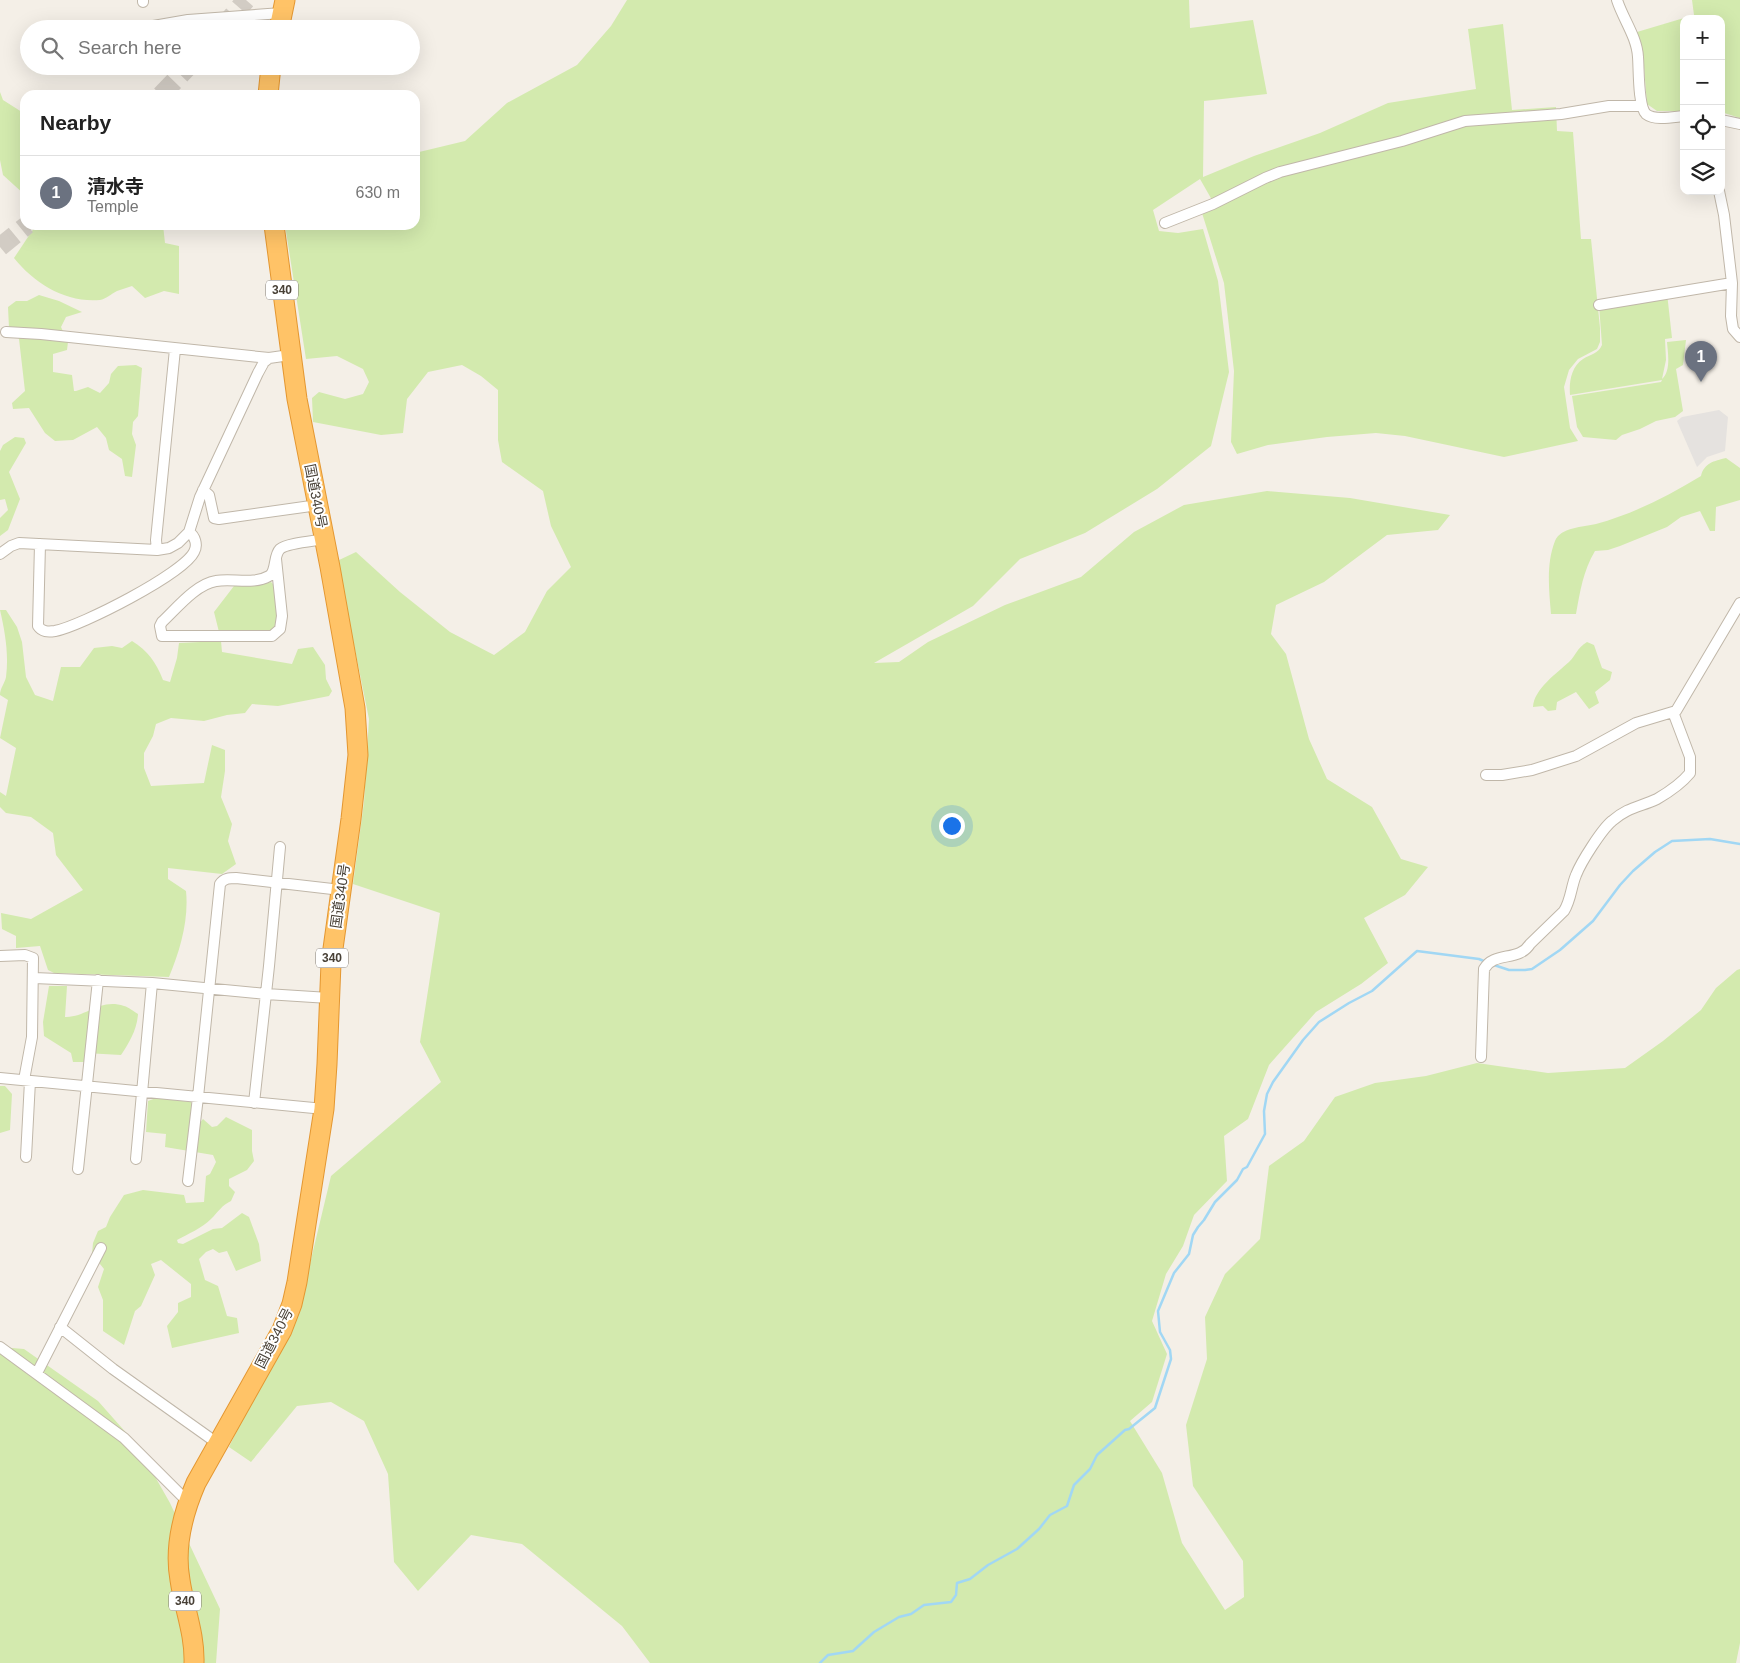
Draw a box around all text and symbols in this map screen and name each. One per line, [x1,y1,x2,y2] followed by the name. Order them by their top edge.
[1680,15,1725,195] map controls
[1680,15,1725,60] button: +
[20,20,420,75] search box
[38,34,66,62] icon: search
[78,37,182,58] text: Search here
[1680,60,1725,105] button: −
[1680,105,1725,150] button: locate
[40,111,111,134] text: Nearby
[1680,150,1725,195] button: layers
[87,176,144,197] text: 清水寺
[52,184,60,201] text: 1
[356,184,400,201] text: 630 m
[87,198,139,215] text: Temple
[266,280,298,300] road number: 340
[1685,341,1717,382] pin: 1
[302,462,330,530] street label: 国道340号
[939,813,965,839] your location
[328,863,352,929] street label: 国道340号
[316,948,348,968] road number: 340
[252,1305,296,1371] street label: 国道340号
[169,1592,201,1610] road number: 340

